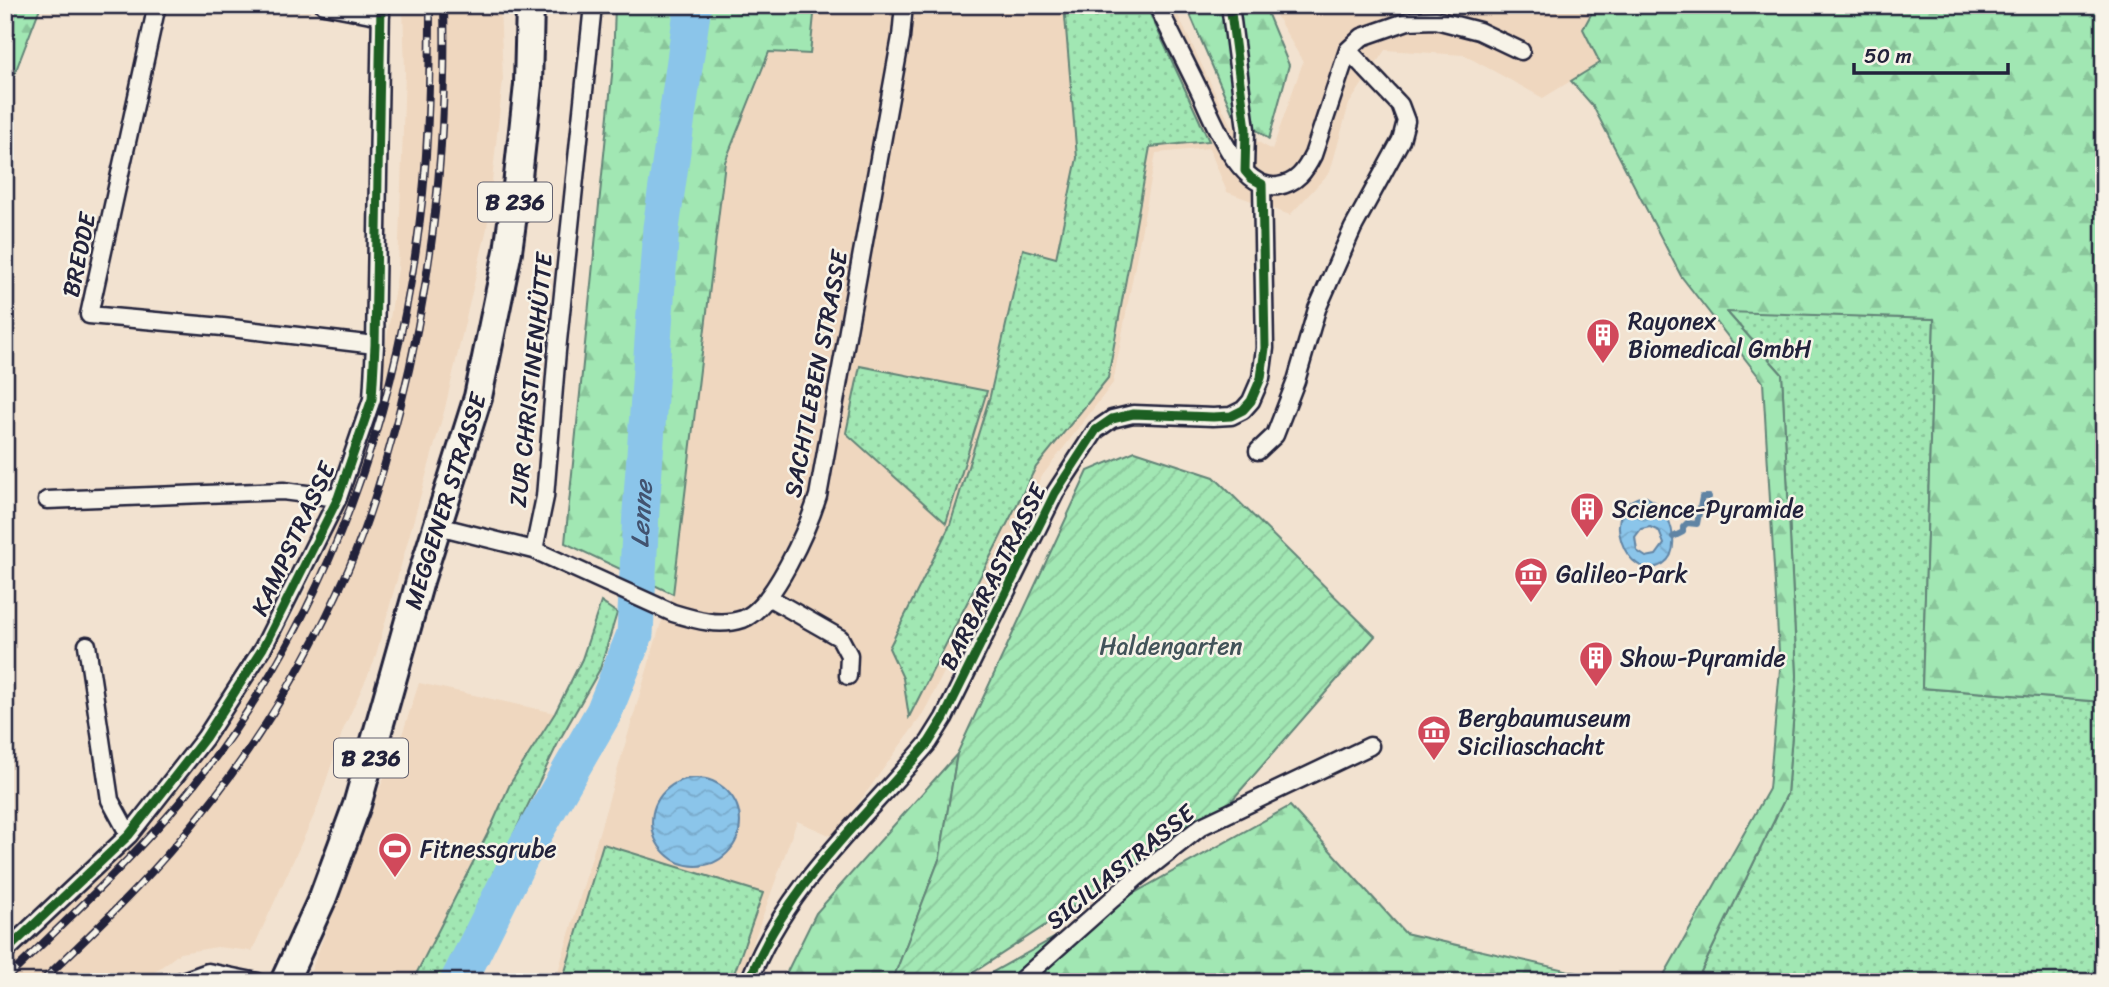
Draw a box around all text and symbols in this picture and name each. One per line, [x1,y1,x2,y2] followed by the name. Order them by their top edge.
[1854,32,2008,76] scale bar
[1864,37,1912,75] text: 50 m
[478,182,552,222] road number: B 236
[50,207,109,301] street label: BREDDE
[771,245,861,501] street label: SACHTLEBEN STRASSE
[497,249,565,509] street label: ZUR CHRISTINENHÜTTE
[1628,300,1812,370] place label: Rayonex Biomedical GmbH
[1584,316,1622,365] building icon: Rayonex Biomedical GmbH
[392,386,499,614] street label: MEGGENER STRASSE
[239,453,348,623] street label: KAMPSTRASSE
[928,475,1059,678] street label: BARBARASTRASSE
[616,477,666,549] water label: Lenne
[1612,488,1804,530] place label: Science-Pyramide
[1568,490,1606,539] building icon: Science-Pyramide
[1556,553,1688,595] place label: Galileo-Park
[1512,555,1550,604] museum icon: Galileo-Park
[1100,625,1242,667] park label: Haldengarten
[1620,637,1786,679] place label: Show-Pyramide
[1577,639,1615,688] building icon: Show-Pyramide
[1458,697,1631,767] place label: Bergbaumuseum Siciliaschacht
[1415,713,1453,762] museum icon: Bergbaumuseum Siciliaschacht
[334,738,408,778] road number: B 236
[1036,792,1205,941] street label: SICILIASTRASSE
[420,828,557,870] place label: Fitnessgrube
[376,830,414,879] sports icon: Fitnessgrube

